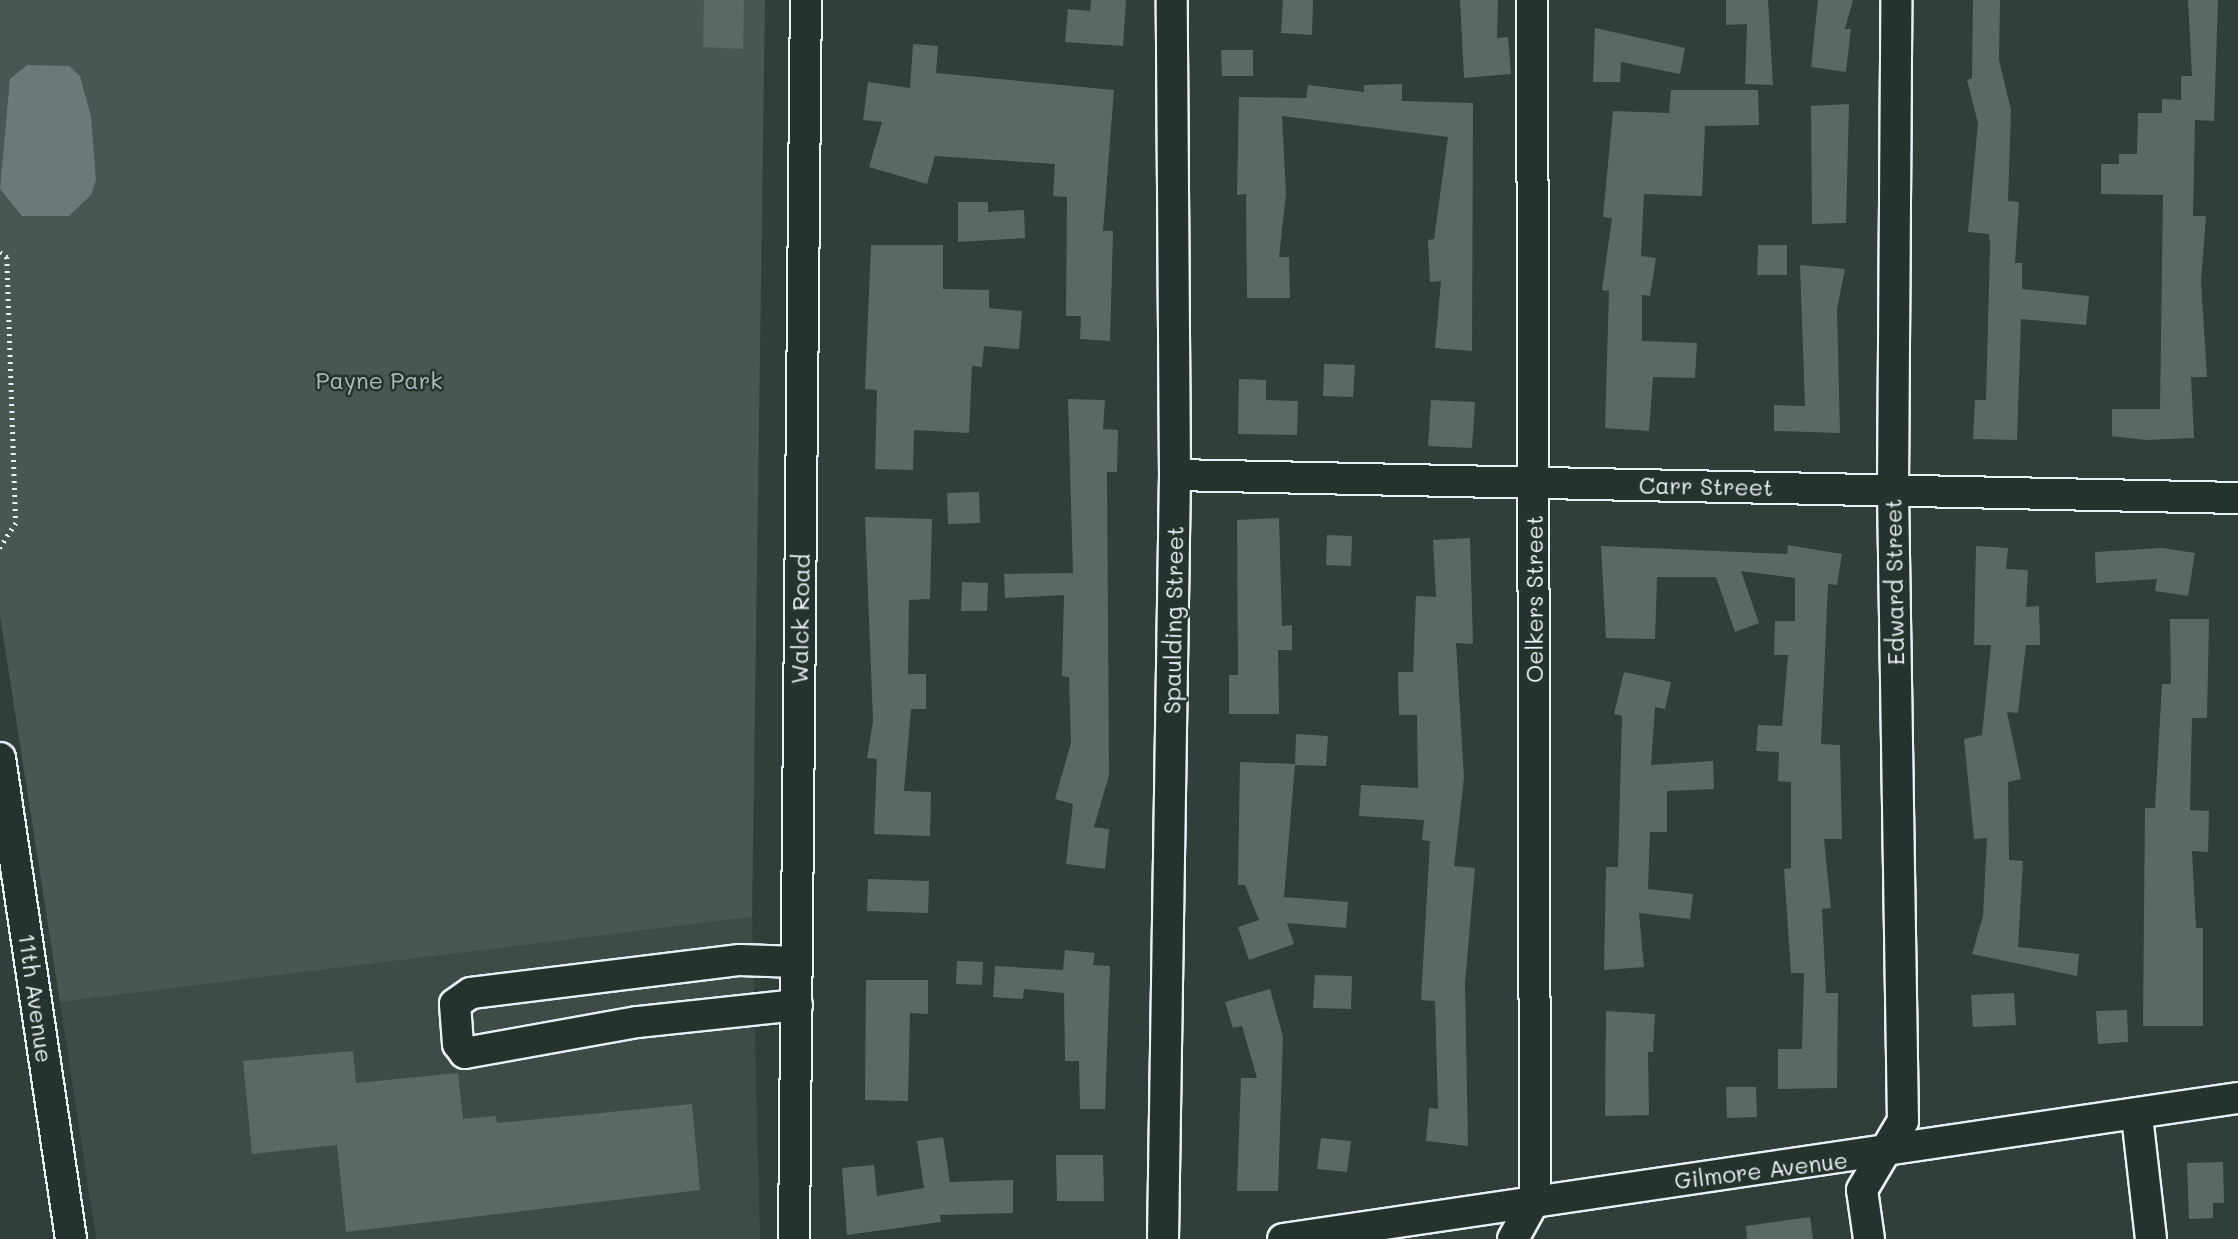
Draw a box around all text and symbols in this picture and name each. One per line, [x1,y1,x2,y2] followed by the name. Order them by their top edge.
[316,366,442,394] park label: Payne Park
[1639,471,1773,501] street label: Carr Street
[1879,498,1909,666] street label: Edward Street
[1520,515,1548,683] street label: Oelkers Street
[1158,526,1188,714] street label: Spaulding Street
[785,553,815,685] street label: Walck Road
[13,931,59,1065] street label: 11th Avenue
[1673,1146,1849,1194] street label: Gilmore Avenue

